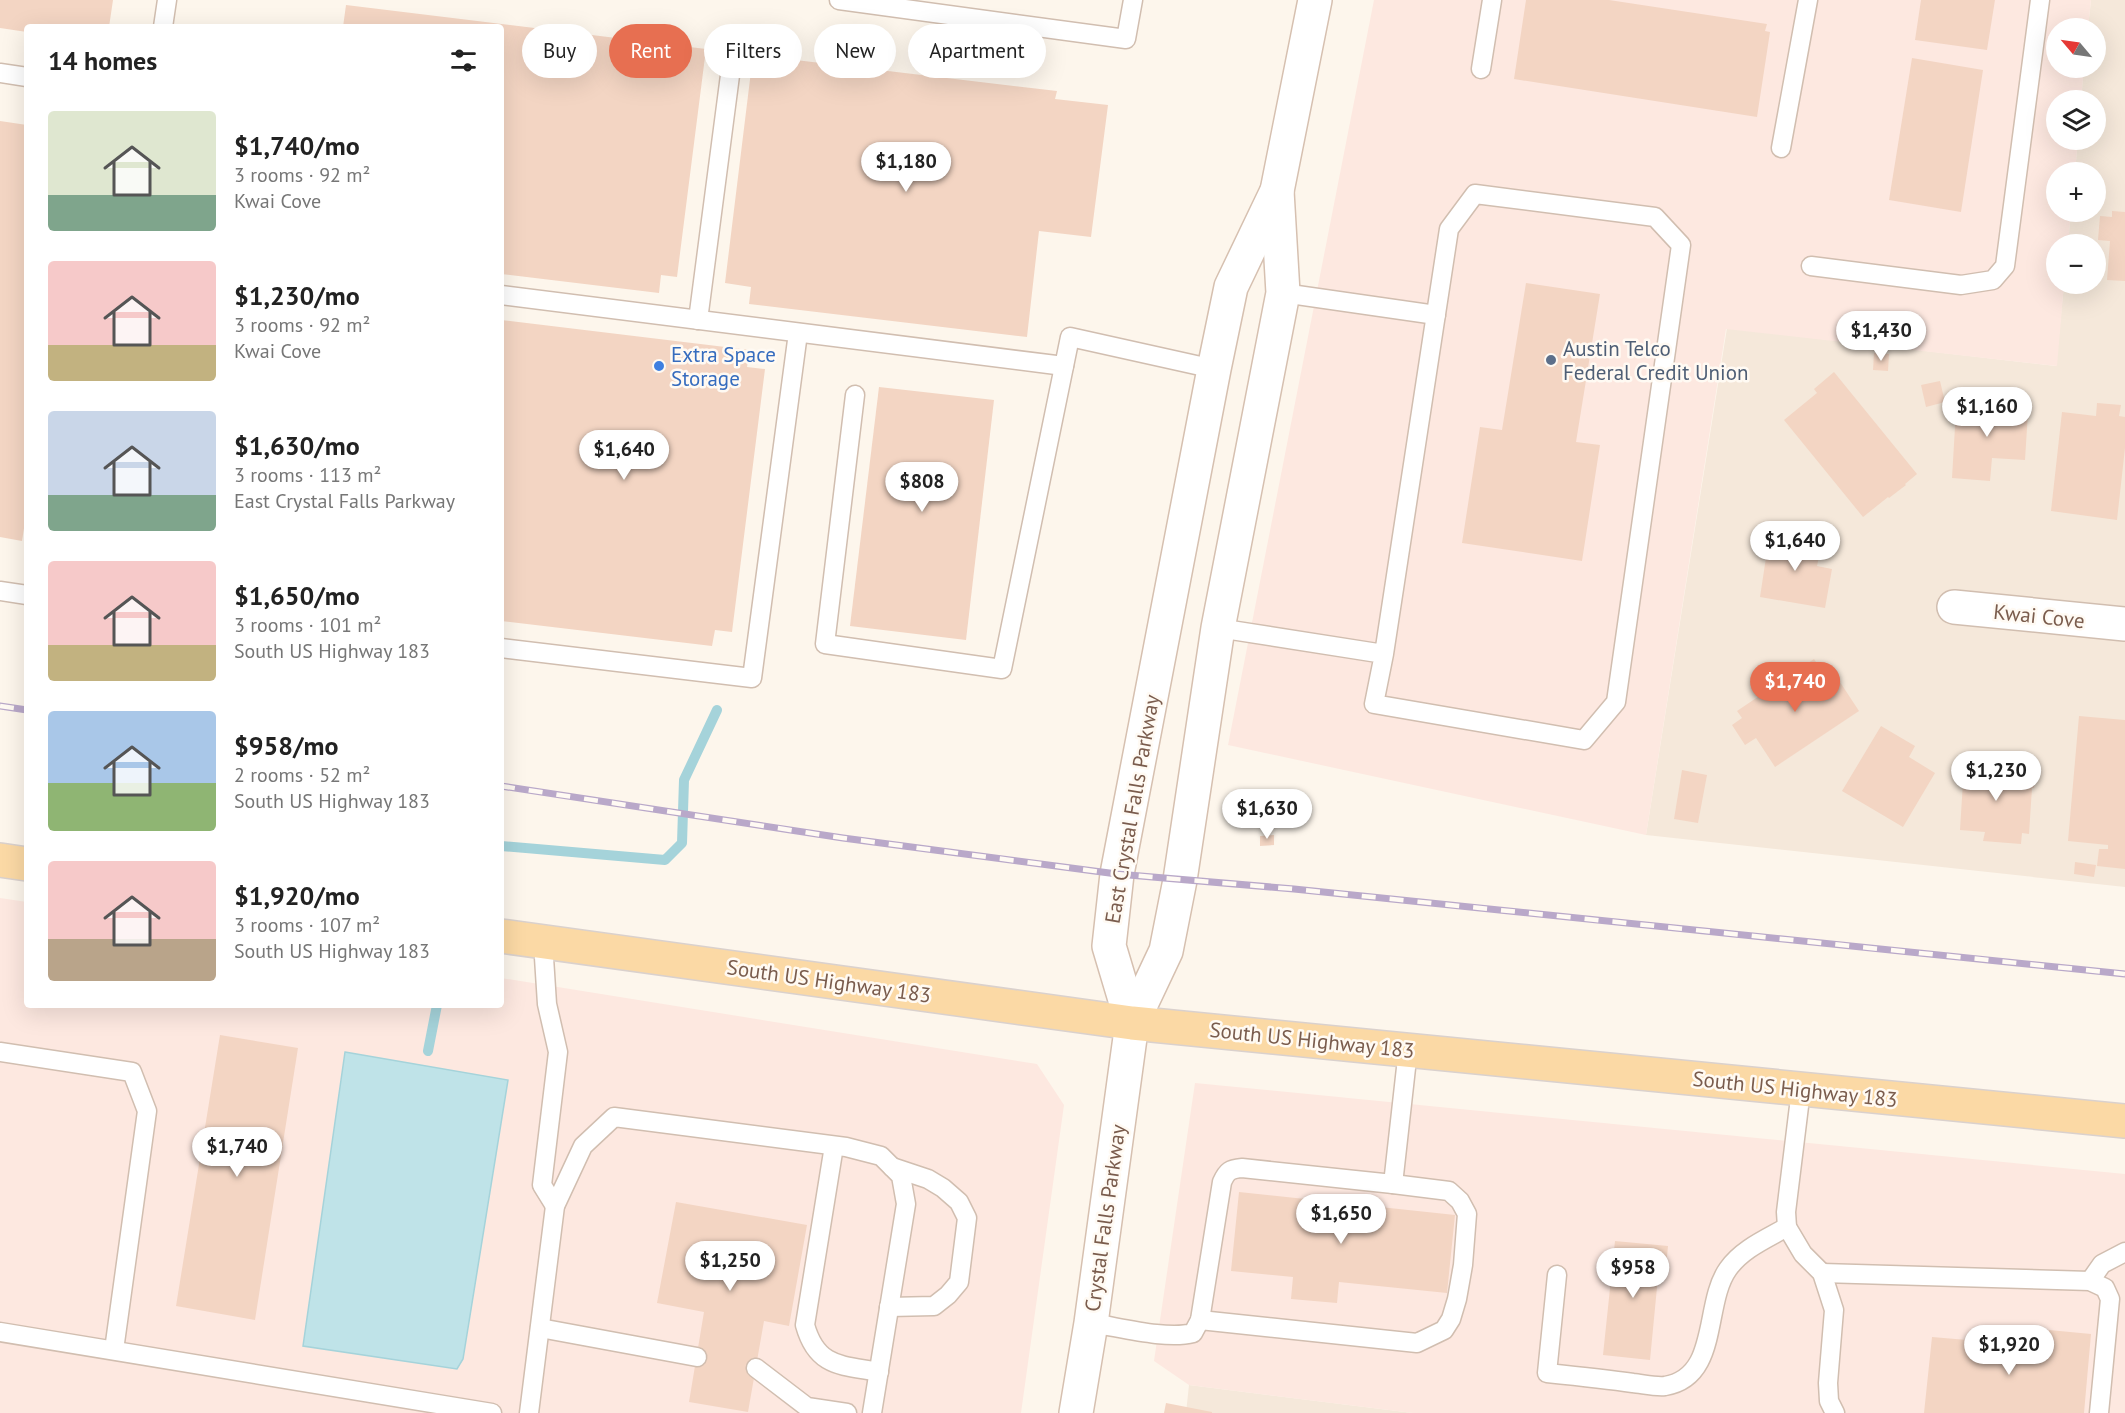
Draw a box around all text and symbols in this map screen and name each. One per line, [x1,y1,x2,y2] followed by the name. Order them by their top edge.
[2046,18,2106,78] north arrow
[2046,18,2106,294] map controls
[522,24,597,78] chip: Buy
[609,24,692,78] chip: Rent
[704,24,802,78] chip: Filters
[814,24,896,78] chip: New
[908,24,1046,78] chip: Apartment
[48,44,157,77] text: 14 homes
[447,44,480,77] icon: filters
[2046,90,2106,150] button: layers
[234,129,360,162] text: $1,740/mo
[96,135,168,207] icon: home
[857,142,955,193] pin: $1,180
[875,148,937,174] text: $1,180
[234,162,370,188] text: 3 rooms · 92 m²
[2046,162,2106,222] button: +
[234,188,321,214] text: Kwai Cove
[2046,234,2106,294] button: −
[234,279,360,312] text: $1,230/mo
[96,285,168,357] icon: home
[1832,311,1930,362] pin: $1,430
[234,312,370,338] text: 3 rooms · 92 m²
[1850,317,1912,343] text: $1,430
[1563,335,1748,386] place label: Austin Telco Federal Credit Union
[234,338,321,364] text: Kwai Cove
[671,341,776,392] place label: Extra Space Storage
[1544,353,1558,367] marker: Austin Telco Federal Credit Union
[652,359,666,373] marker: Extra Space Storage
[1938,387,2036,438] pin: $1,160
[1956,393,2018,419] text: $1,160
[234,429,360,462] text: $1,630/mo
[575,430,673,481] pin: $1,640
[96,435,168,507] icon: home
[593,436,655,462] text: $1,640
[234,462,381,488] text: 3 rooms · 113 m²
[886,462,958,513] pin: $808
[899,468,945,494] text: $808
[234,488,455,514] text: East Crystal Falls Parkway
[1746,521,1844,572] pin: $1,640
[1764,527,1826,553] text: $1,640
[234,579,360,612] text: $1,650/mo
[96,585,168,657] icon: home
[1992,598,2086,634] street label: Kwai Cove
[234,612,381,638] text: 3 rooms · 101 m²
[234,638,430,664] text: South US Highway 183
[1746,662,1844,713] pin: $1,740
[1764,668,1826,694] text: $1,740
[1099,692,1165,926] street label: East Crystal Falls Parkway
[234,729,338,762] text: $958/mo
[96,735,168,807] icon: home
[1947,751,2045,802] pin: $1,230
[1965,757,2027,783] text: $1,230
[234,762,370,788] text: 2 rooms · 52 m²
[234,788,430,814] text: South US Highway 183
[1218,789,1316,840] pin: $1,630
[1236,795,1298,821] text: $1,630
[234,879,360,912] text: $1,920/mo
[96,885,168,957] icon: home
[234,912,380,938] text: 3 rooms · 107 m²
[234,938,430,964] text: South US Highway 183
[725,953,933,1009] street label: South US Highway 183
[1208,1016,1416,1064] street label: South US Highway 183
[1691,1065,1899,1113] street label: South US Highway 183
[1078,1122,1132,1313] street label: Crystal Falls Parkway
[188,1127,286,1178] pin: $1,740
[206,1133,268,1159] text: $1,740
[1292,1194,1390,1245] pin: $1,650
[1310,1200,1372,1226] text: $1,650
[681,1241,779,1292] pin: $1,250
[699,1247,761,1273] text: $1,250
[1597,1248,1669,1299] pin: $958
[1610,1254,1656,1280] text: $958
[1960,1325,2058,1376] pin: $1,920
[1978,1331,2040,1357] text: $1,920

